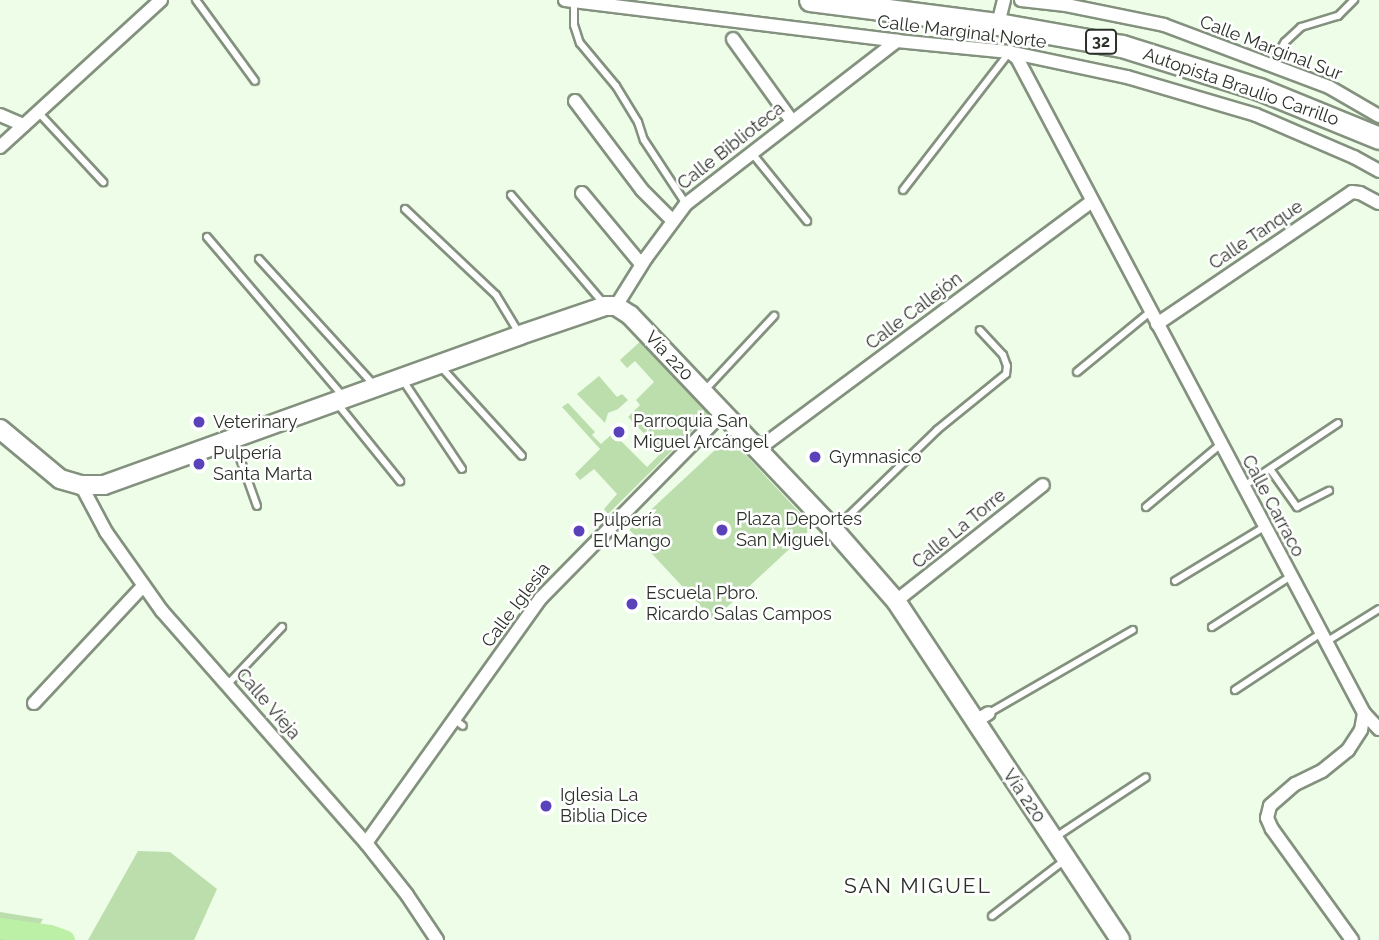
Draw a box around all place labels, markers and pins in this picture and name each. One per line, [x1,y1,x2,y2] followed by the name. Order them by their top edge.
[213,411,298,433] place label: Veterinary
[633,411,770,453] place label: Parroquia San Miguel Arcángel
[191,414,207,430] marker: Veterinary
[611,424,627,440] marker: Parroquia San Miguel Arcángel
[213,443,312,486] place label: Pulpería Santa Marta
[829,446,921,468] place label: Gymnasico
[807,449,823,465] marker: Gymnasico
[191,456,207,472] marker: Pulpería Santa Marta
[736,509,862,552] place label: Plaza Deportes San Miguel
[593,510,671,552] place label: Pulpería El Mango
[714,522,730,538] marker: Plaza Deportes San Miguel
[571,523,587,539] marker: Pulpería El Mango
[646,583,832,626] place label: Escuela Pbro. Ricardo Salas Campos
[624,596,640,612] marker: Escuela Pbro. Ricardo Salas Campos
[560,785,647,828] place label: Iglesia La Biblia Dice
[538,798,554,814] marker: Iglesia La Biblia Dice

